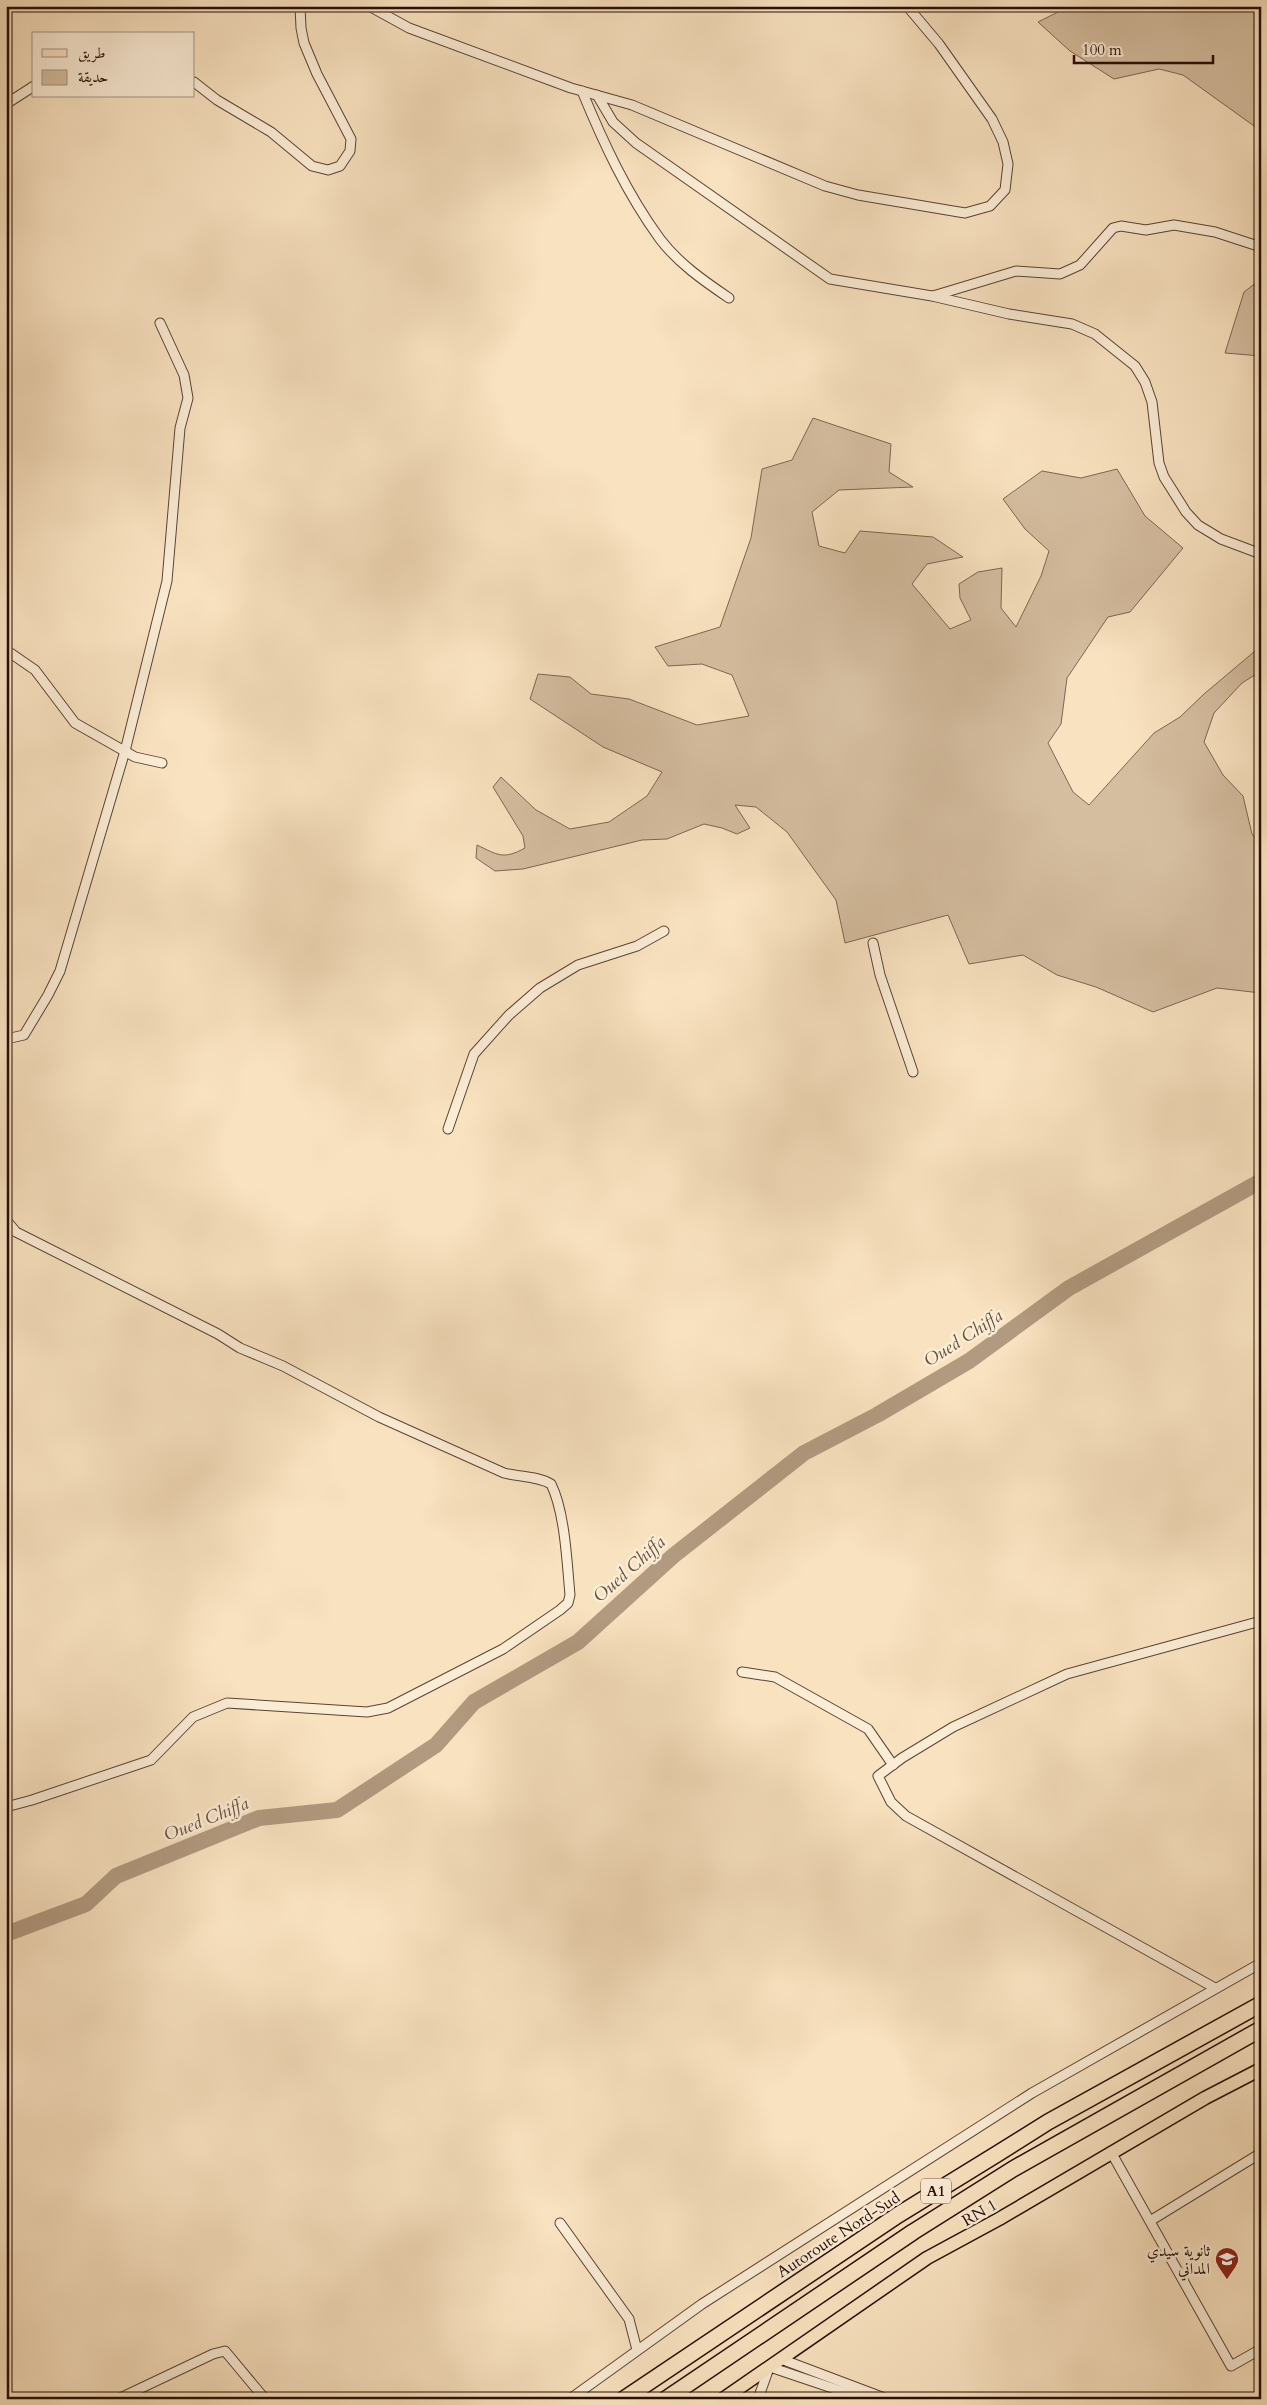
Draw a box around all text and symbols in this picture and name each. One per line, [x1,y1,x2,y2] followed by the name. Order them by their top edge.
[32,32,195,98] legend
[1074,32,1213,64] scale bar
[1082,40,1122,60] text: 100 m
[78,43,105,63] text: طريق
[78,67,108,87] text: حديقة
[919,1304,1008,1373] water label: Oued Chiffa
[588,1530,671,1609] water label: Oued Chiffa
[160,1791,252,1848] water label: Oued Chiffa
[921,2178,951,2204] road number: A1
[773,2186,905,2283] street label: Autoroute Nord-Sud
[958,2194,1001,2232] street label: RN 1
[1147,2240,1211,2281] place label: ثانوية سيدي المداني
[1214,2246,1240,2280] school or university icon: ثانوية سيدي المداني

